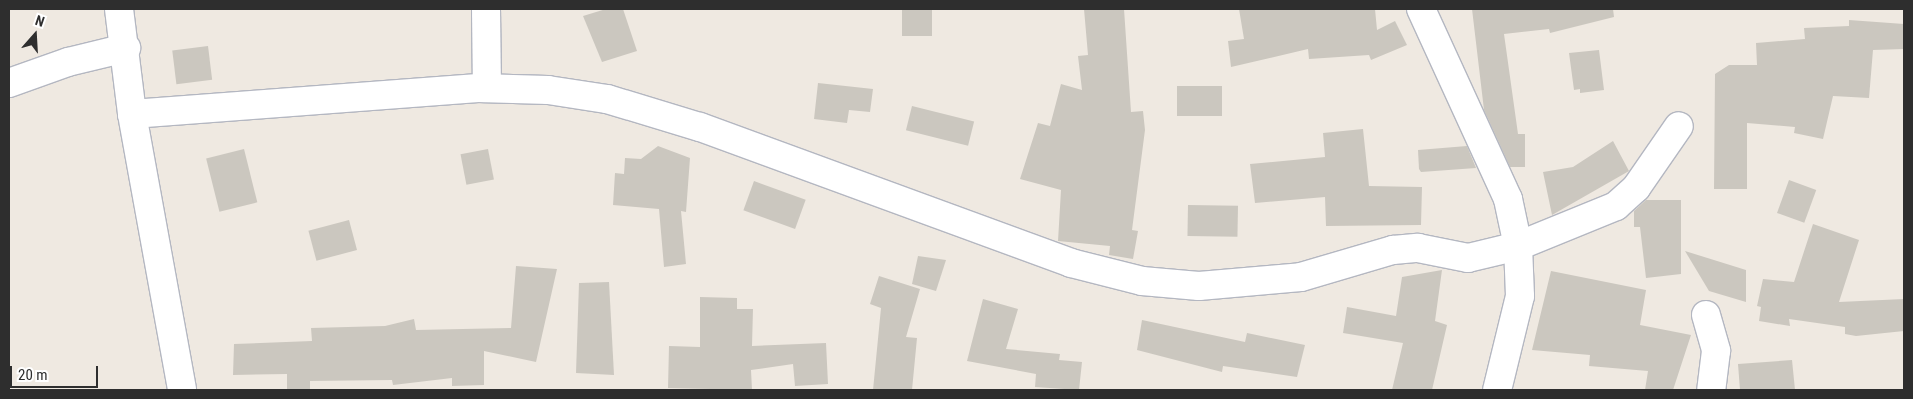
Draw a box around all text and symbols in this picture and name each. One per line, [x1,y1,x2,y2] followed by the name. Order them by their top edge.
[10,10,60,60] north arrow
[33,12,47,30] text: N
[12,356,100,388] scale bar
[18,366,48,384] text: 20 m

